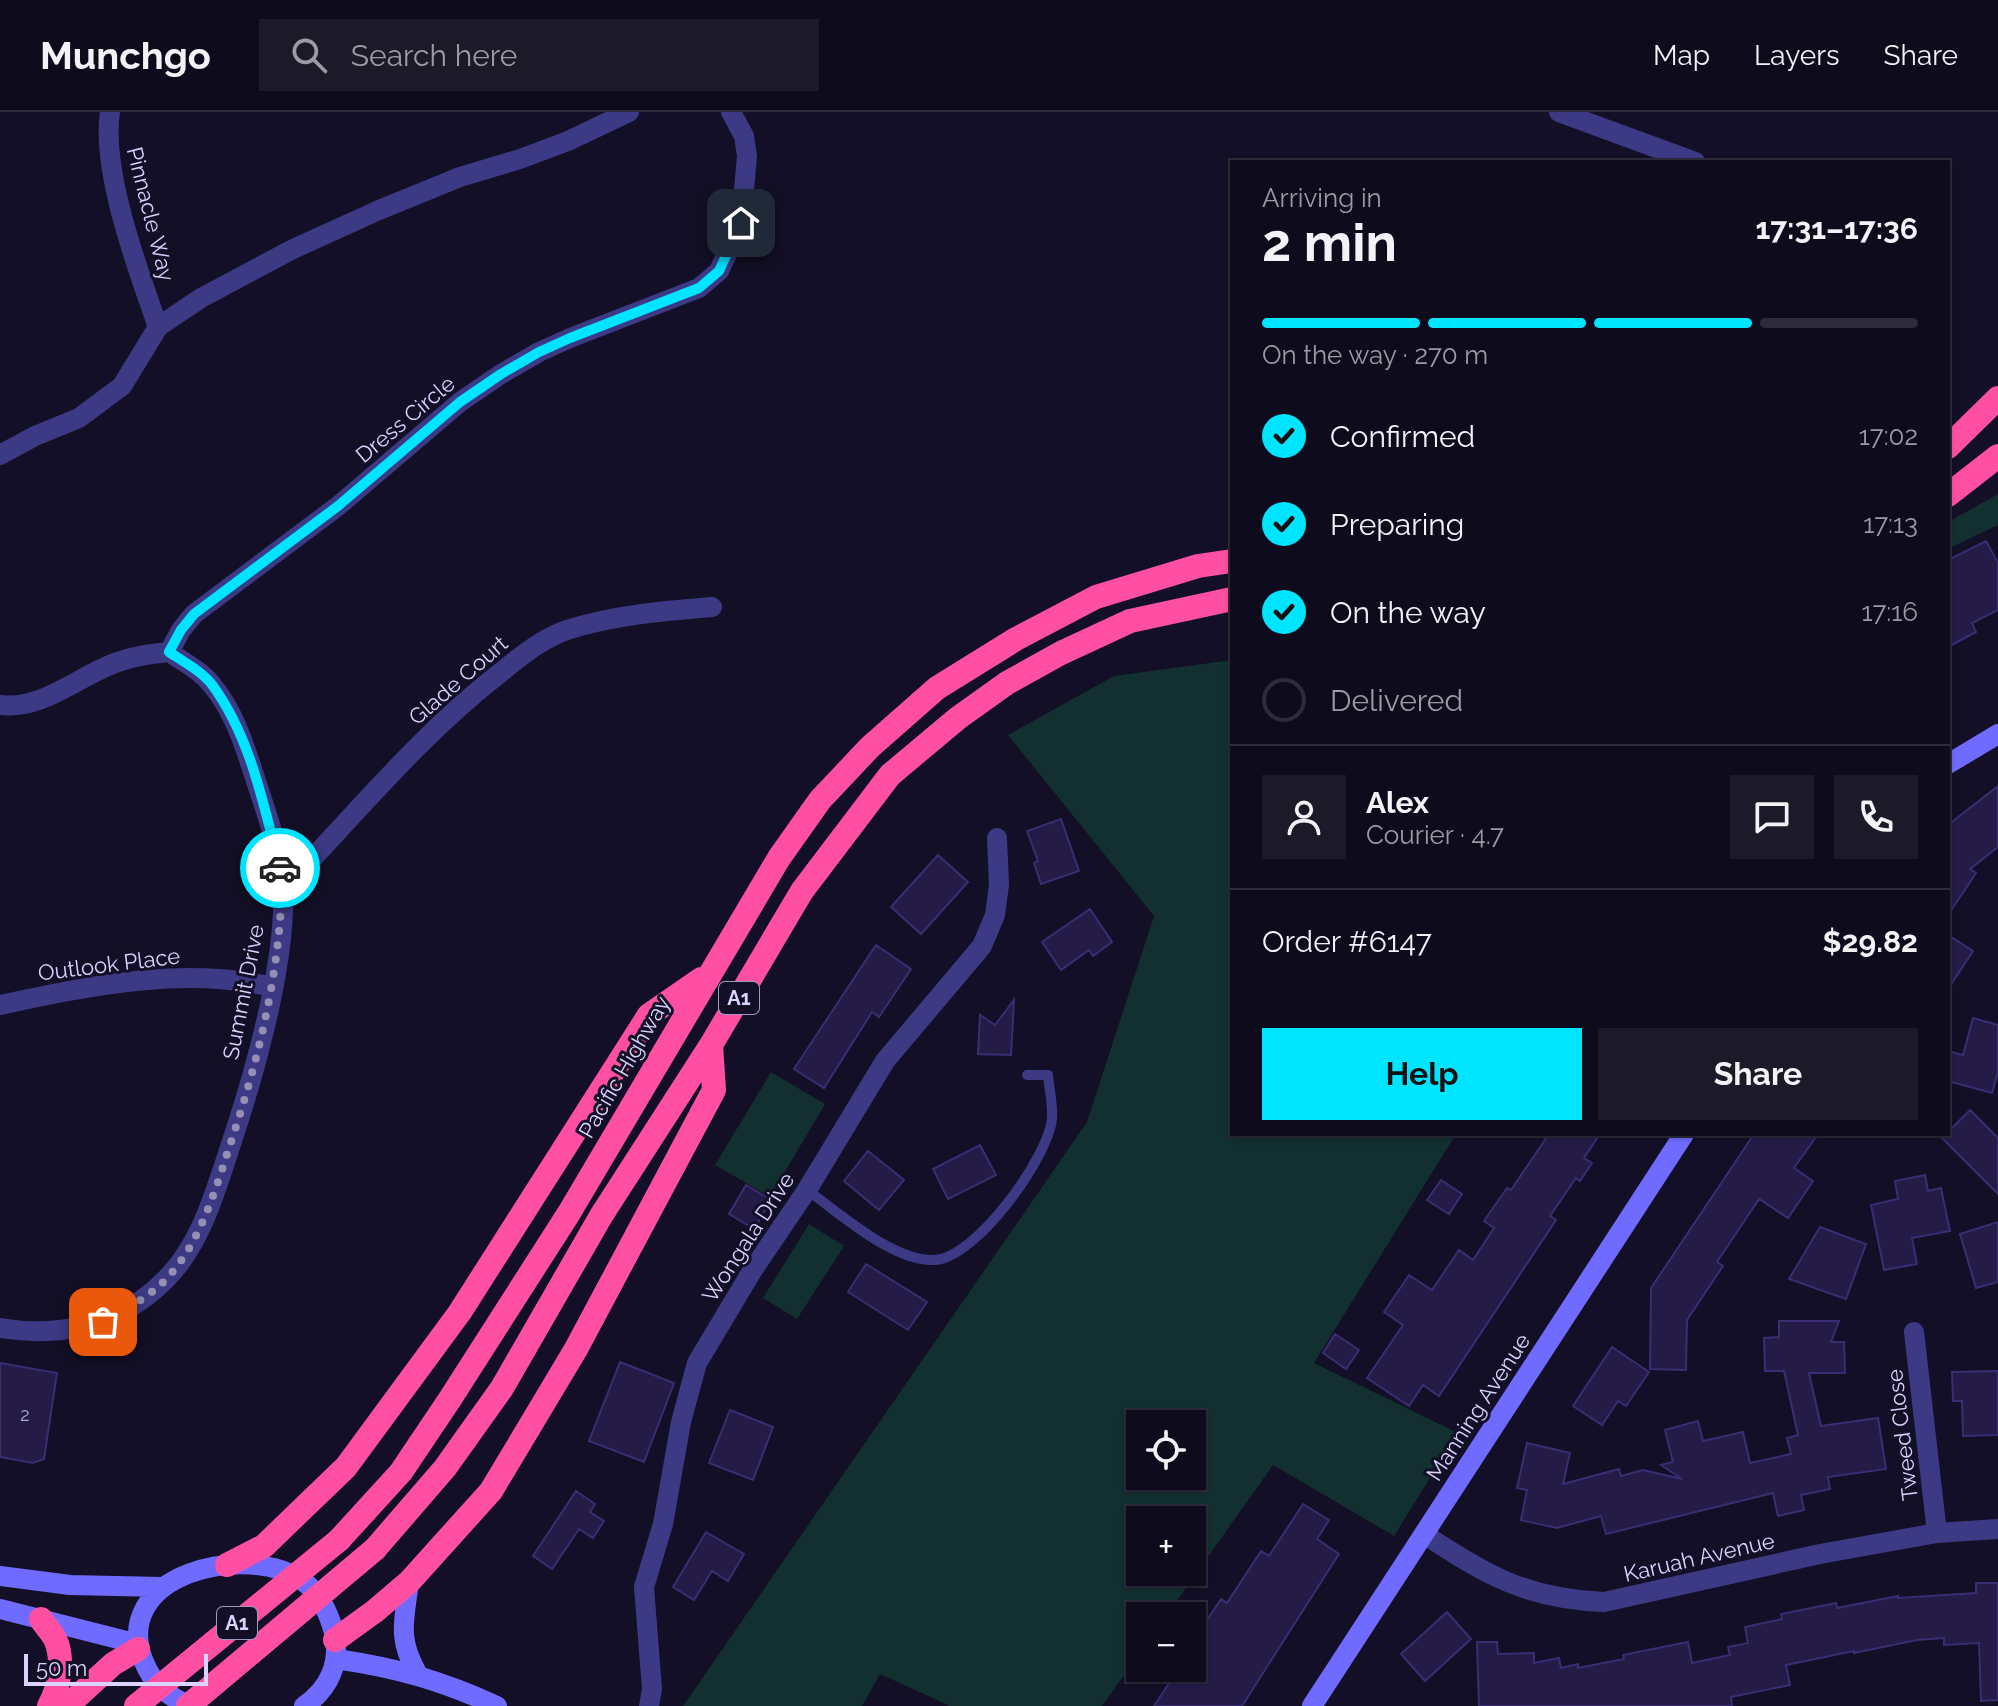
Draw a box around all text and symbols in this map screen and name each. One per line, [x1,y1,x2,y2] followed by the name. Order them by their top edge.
[259,19,819,91] search box
[40,33,211,78] text: Munchgo
[287,33,331,77] icon: search
[351,38,517,73] text: Search here
[1653,39,1710,72] text: Map
[1754,39,1840,72] text: Layers
[1884,39,1958,72] text: Share
[122,144,180,284] street label: Pinnacle Way
[1262,183,1382,213] text: Arriving in
[707,189,775,257] pin
[719,201,763,245] icon: home
[1755,211,1918,246] text: 17:31–17:36
[1262,212,1397,273] text: 2 min
[1262,340,1488,370] text: On the way · 270 m
[350,370,460,468] street label: Dress Circle
[1262,414,1306,458] icon: check
[1330,419,1475,454] text: Confirmed
[1859,421,1918,451] text: 17:02
[1262,502,1306,546] icon: check
[1330,507,1464,542] text: Preparing
[1863,509,1918,539] text: 17:13
[1262,590,1306,634] icon: check
[1330,595,1486,630] text: On the way
[1861,597,1918,627] text: 17:16
[403,630,513,730] street label: Glade Court
[1330,683,1463,718] text: Delivered
[1262,775,1346,859] button: person
[1730,775,1814,859] button: chat
[1834,775,1918,859] button: phone
[1366,785,1429,820] text: Alex
[1366,820,1504,850] text: Courier · 4.7
[240,828,320,908] courier
[258,846,302,890] icon: car
[217,922,269,1062] street label: Summit Drive
[1262,924,1432,959] text: Order #6147
[1823,924,1918,959] text: $29.82
[36,942,182,986] street label: Outlook Place
[719,982,759,1014] road number: A1
[573,991,675,1143] street label: Pacific Highway
[1262,1028,1582,1120] button: Help
[1598,1028,1918,1120] button: Share
[696,1167,800,1307] street label: Wongala Drive
[69,1288,137,1356] pin
[81,1300,125,1344] icon: bag
[1421,1328,1535,1485] street label: Manning Avenue
[1881,1368,1923,1502] street label: Tweed Close
[20,1404,30,1425] house number: 2
[1126,1410,1206,1682] map controls
[1126,1410,1206,1490] button: locate
[1126,1506,1206,1586] button: +
[1621,1527,1777,1587] street label: Karuah Avenue
[1126,1602,1206,1682] button: −
[217,1607,257,1639] road number: A1
[24,1650,208,1686] scale bar
[36,1655,87,1681] text: 50 m

